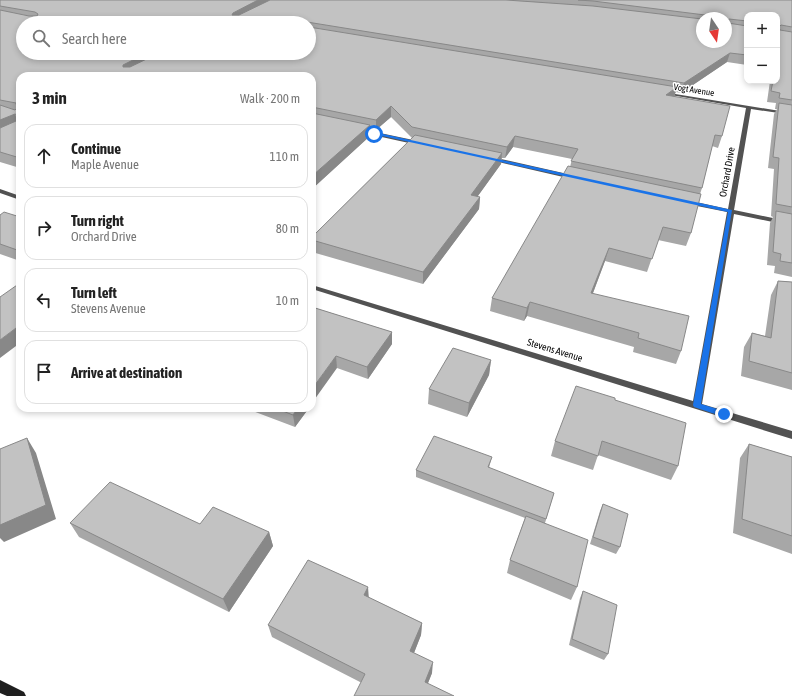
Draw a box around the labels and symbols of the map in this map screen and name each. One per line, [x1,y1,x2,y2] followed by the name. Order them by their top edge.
[696,12,732,48] north arrow
[673,82,715,98] street label: Vogt Avenue
[365,125,383,143] route start
[717,146,737,198] street label: Orchard Drive
[526,336,584,364] street label: Stevens Avenue
[715,405,733,423] route end

